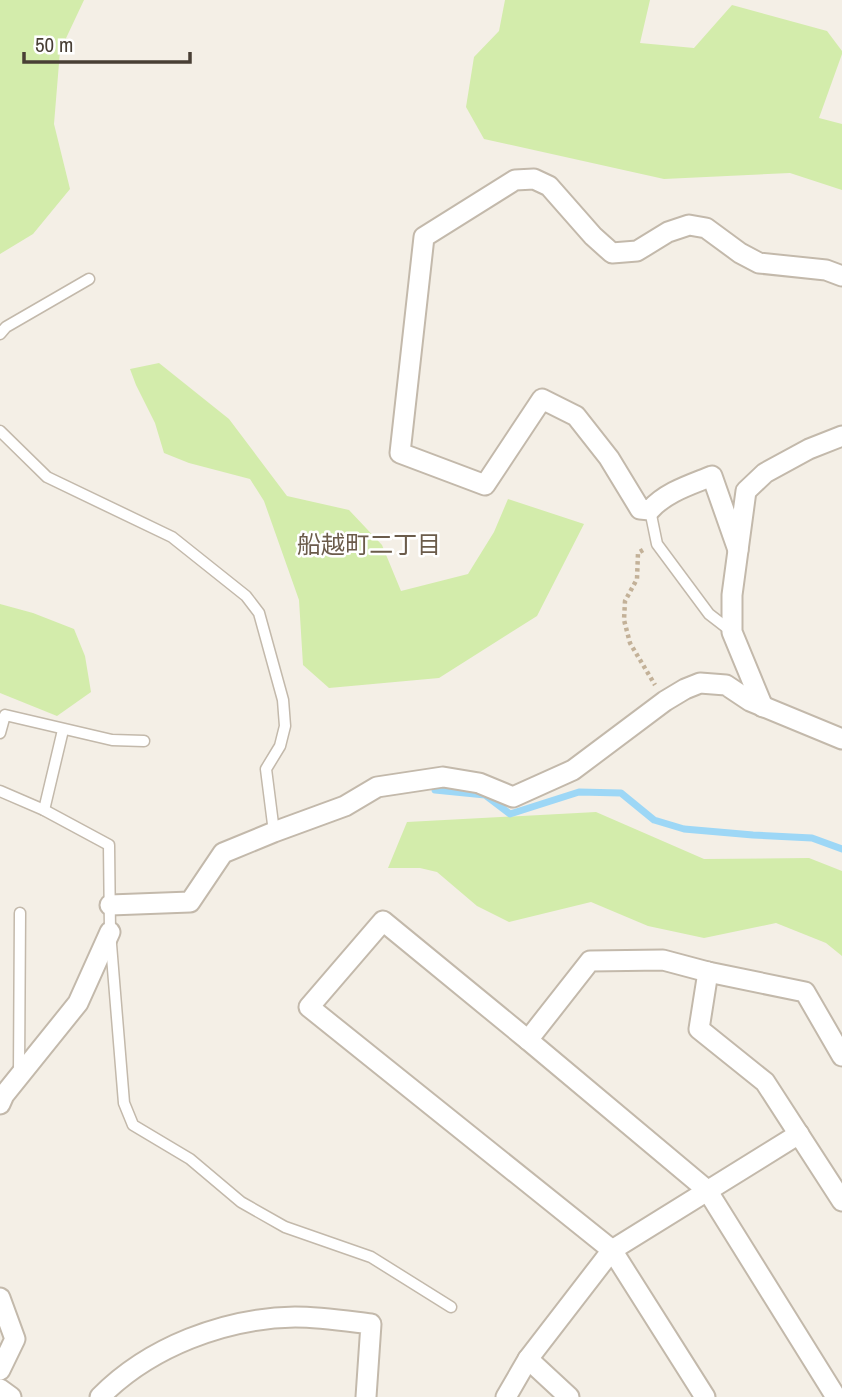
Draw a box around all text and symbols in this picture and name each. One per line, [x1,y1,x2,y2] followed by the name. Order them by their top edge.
[24,21,191,65] scale bar
[35,30,73,59] text: 50 m
[297,528,441,560] district label: 船越町二丁目

